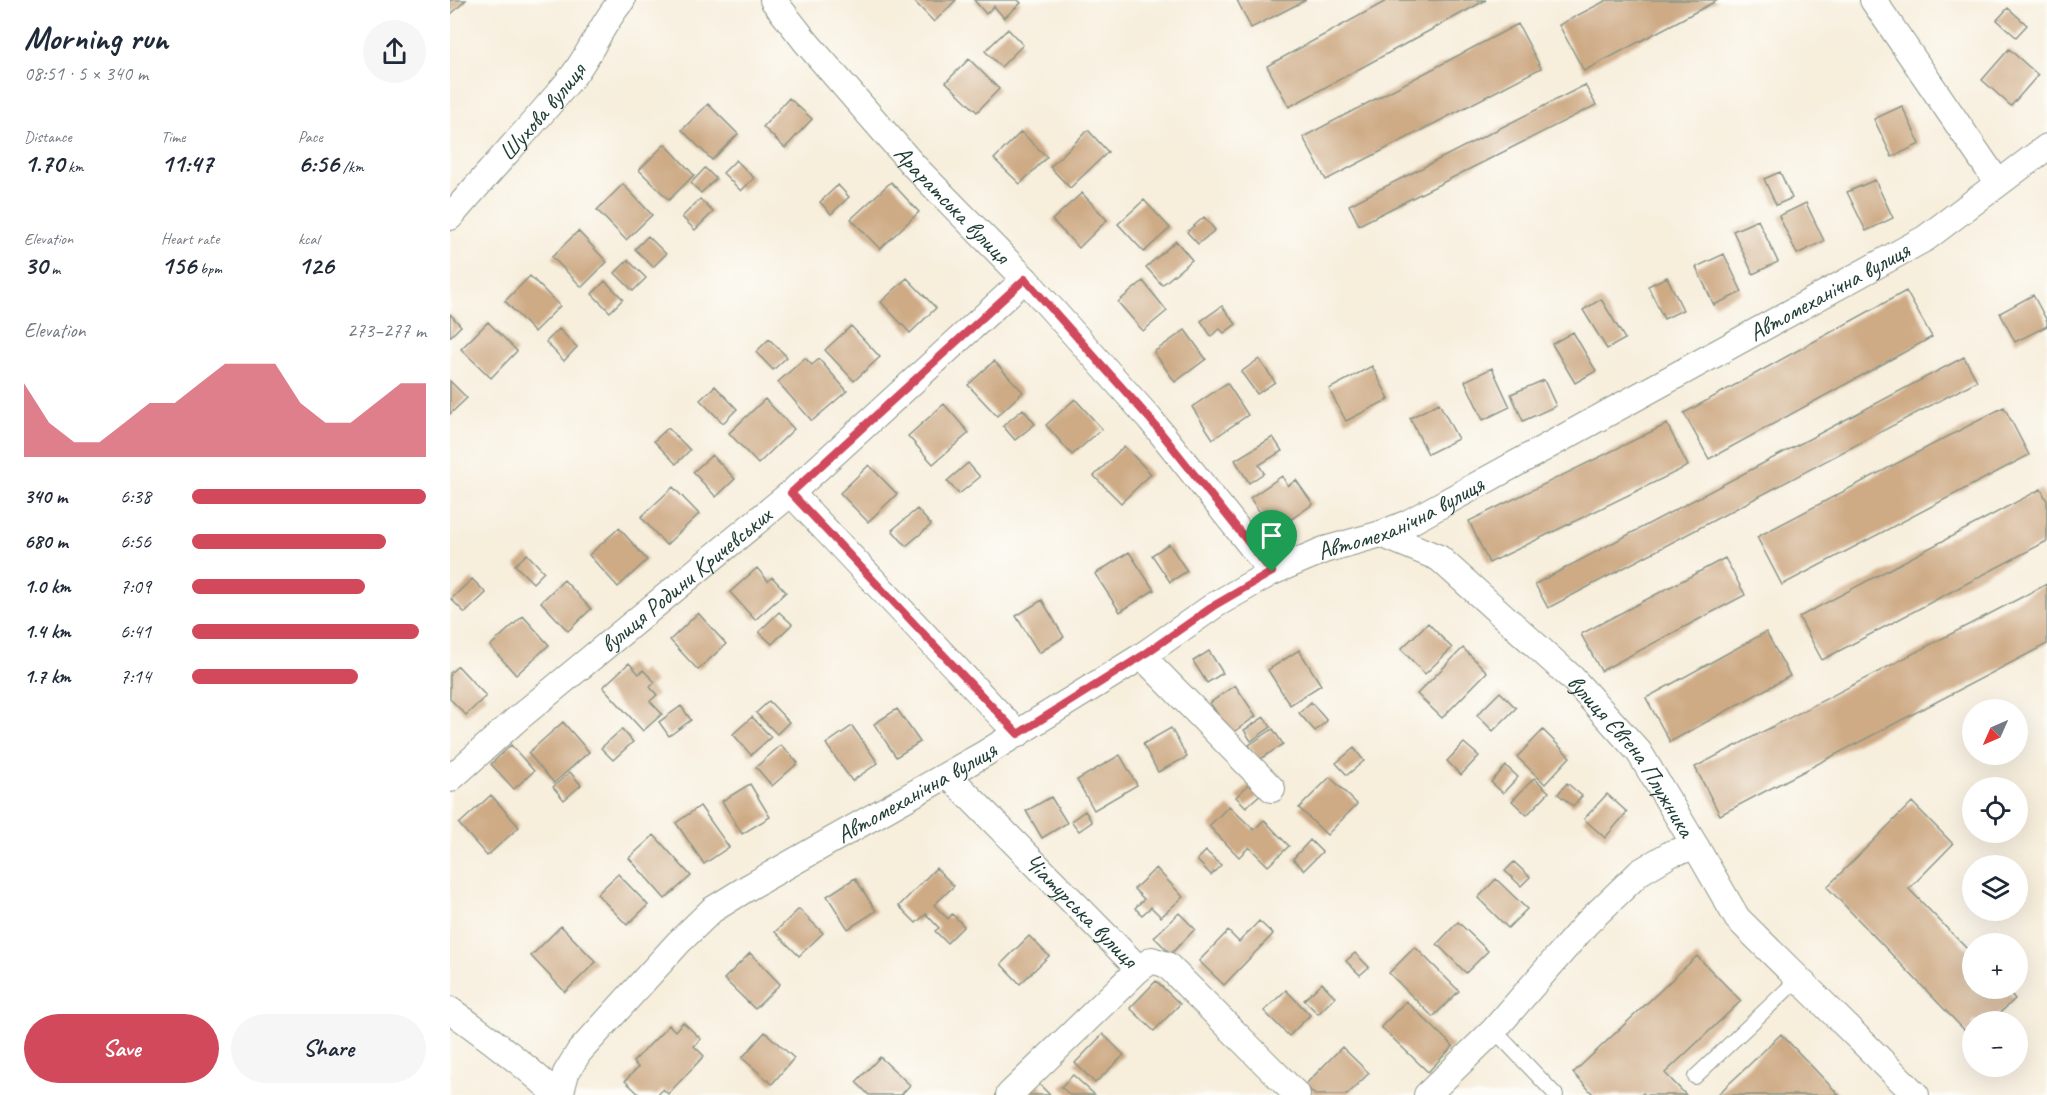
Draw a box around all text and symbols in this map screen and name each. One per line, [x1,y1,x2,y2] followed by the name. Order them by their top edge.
[24,17,168,59] text: Morning run
[363,20,426,83] button: share
[492,56,593,167] street label: Шухова вулиця
[24,61,148,86] text: 08:51 · 5 × 340 m
[24,127,72,147] text: Distance
[161,127,185,147] text: Time
[298,127,323,147] text: Pace
[888,139,1018,271] street label: Араратська вулиця
[24,147,64,180] text: 1.70
[161,147,213,180] text: 11:47
[298,147,339,180] text: 6:56
[64,157,84,177] text: km
[339,157,364,177] text: /km
[24,229,73,249] text: Elevation
[161,229,219,249] text: Heart rate
[298,229,319,249] text: kcal
[1743,234,1916,348] street label: Автомеханічна вулиця
[24,249,47,282] text: 30
[161,249,196,282] text: 156
[298,249,334,282] text: 126
[47,259,60,279] text: m
[196,259,222,279] text: bpm
[24,318,86,343] text: Elevation
[347,318,426,343] text: 273–277 m
[1312,469,1490,566] street label: Автомеханічна вулиця
[24,484,67,509] text: 340 m
[120,484,151,509] text: 6:38
[594,499,779,659] street label: вулиця Родини Кричевських
[1246,510,1297,572] pin
[1255,519,1288,552] icon: arrive
[24,529,68,554] text: 680 m
[120,529,151,554] text: 6:56
[24,574,71,599] text: 1.0 km
[120,574,151,599] text: 7:09
[24,619,71,644] text: 1.4 km
[120,619,151,644] text: 6:41
[24,664,70,689] text: 1.7 km
[120,664,151,689] text: 7:14
[1561,668,1702,844] street label: вулиця Євгена Плужника
[1962,699,2028,765] north arrow
[1962,699,2028,1077] map controls
[831,734,1003,850] street label: Автомеханічна вулиця
[1962,777,2028,843] button: locate
[1018,847,1146,975] street label: Чіатурська вулиця
[1962,855,2028,921] button: layers
[1962,933,2028,999] button: +
[1962,1011,2028,1077] button: −
[24,1014,219,1083] button: Save
[231,1014,426,1083] button: Share

